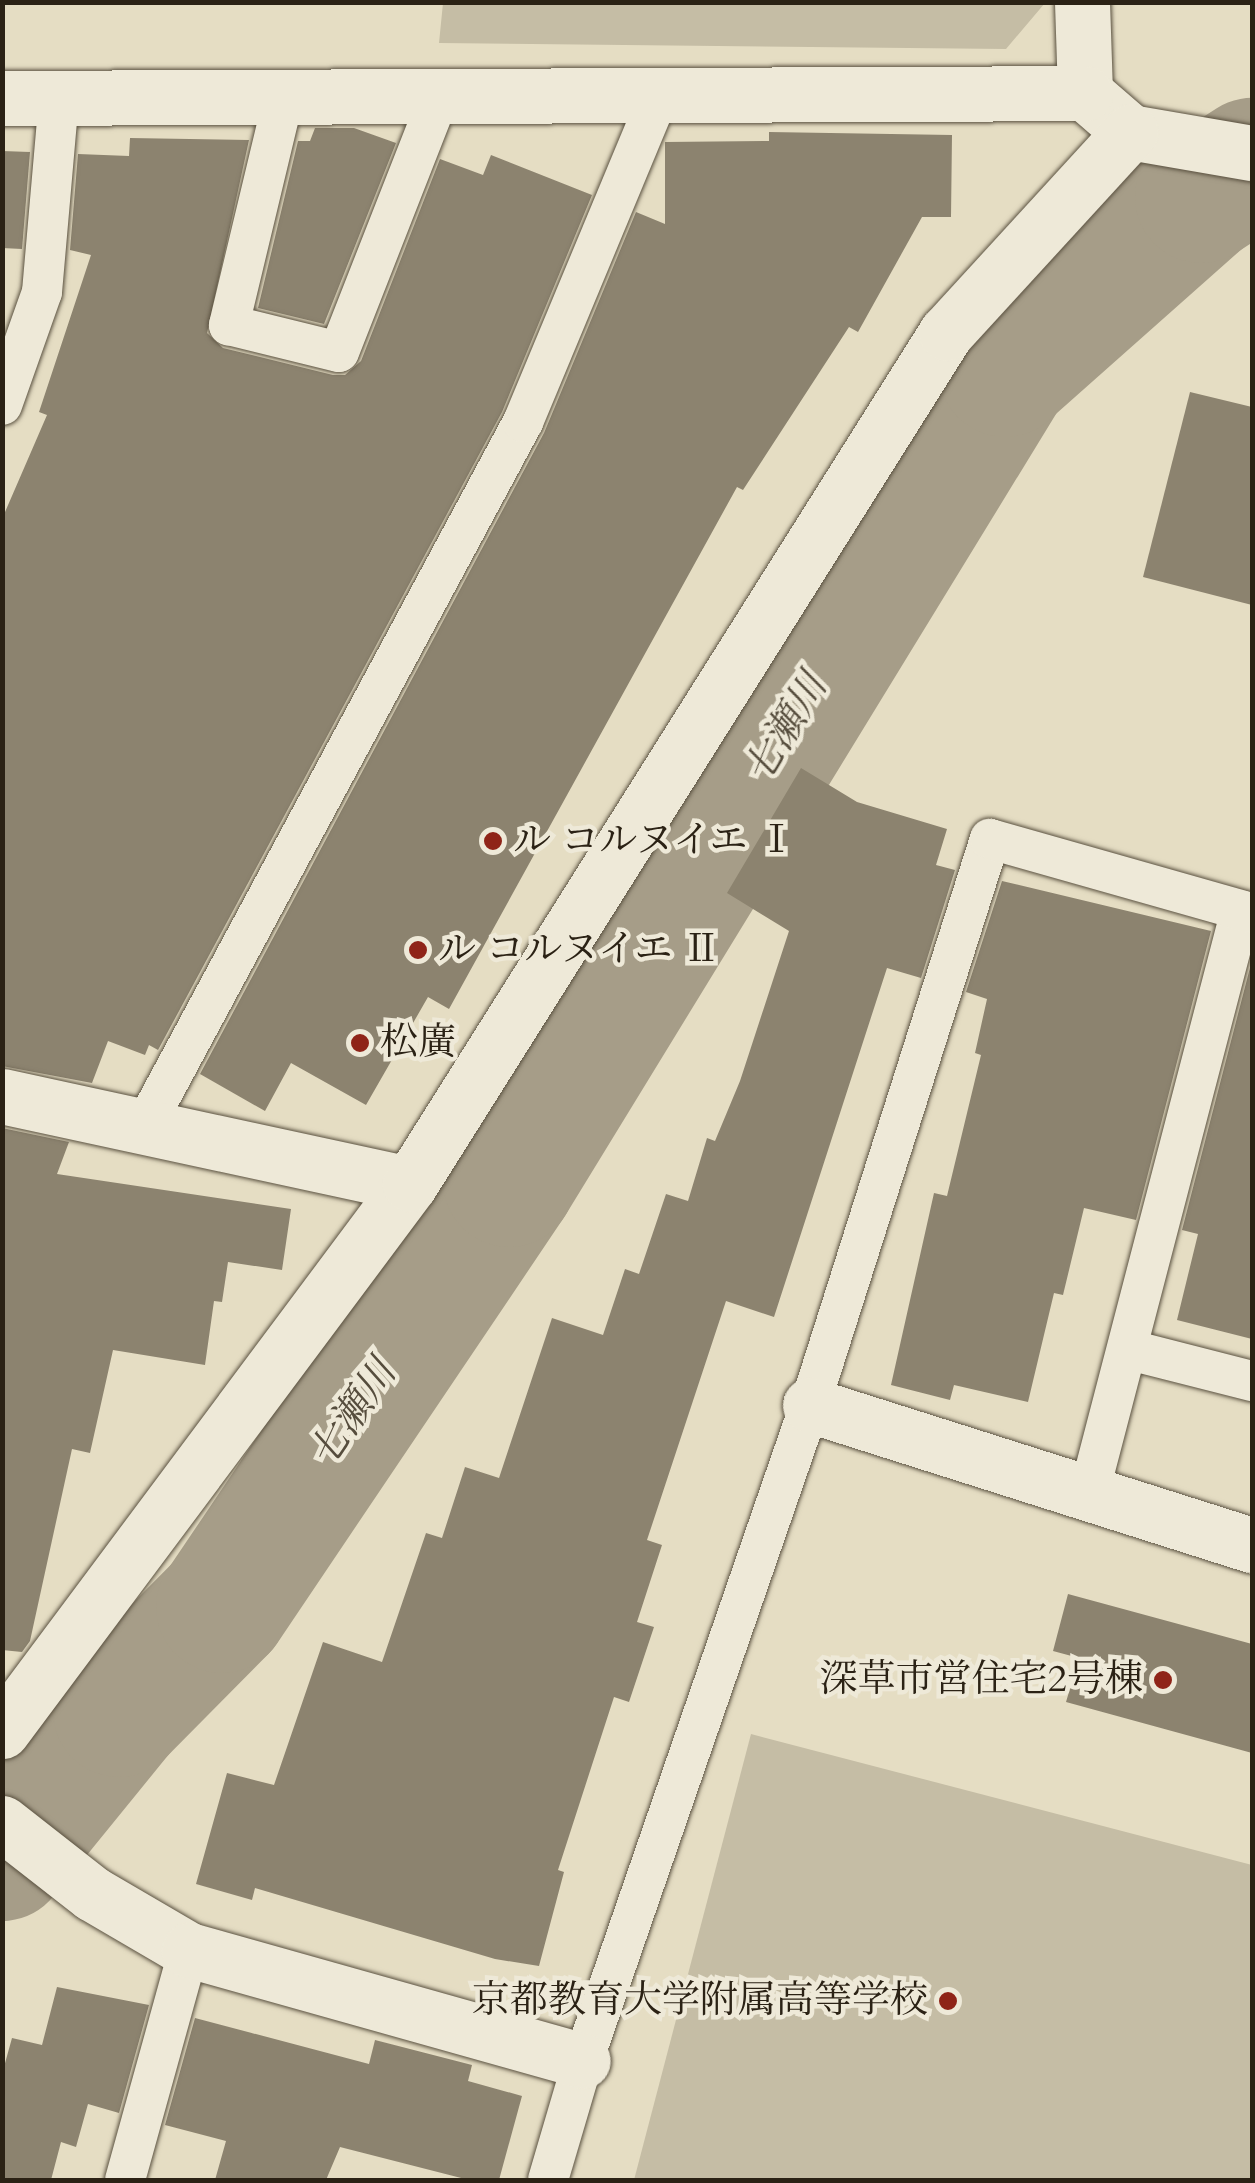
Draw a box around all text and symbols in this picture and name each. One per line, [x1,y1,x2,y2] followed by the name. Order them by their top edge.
[735,665,837,793] water label: 七瀬川
[513,818,799,864] place label: ル コルヌイエ Ⅰ
[482,830,504,852] marker: ル コルヌイエ Ⅰ
[438,927,724,973] place label: ル コルヌイエ Ⅱ
[407,939,429,961] marker: ル コルヌイエ Ⅱ
[380,1020,456,1066] place label: 松廣
[349,1032,371,1054] marker: 松廣
[300,1351,406,1477] water label: 七瀬川
[820,1657,1143,1703] place label: 深草市営住宅2号棟
[1152,1669,1174,1691] marker: 深草市営住宅2号棟
[472,1978,928,2024] place label: 京都教育大学附属高等学校
[937,1990,959,2012] marker: 京都教育大学附属高等学校

